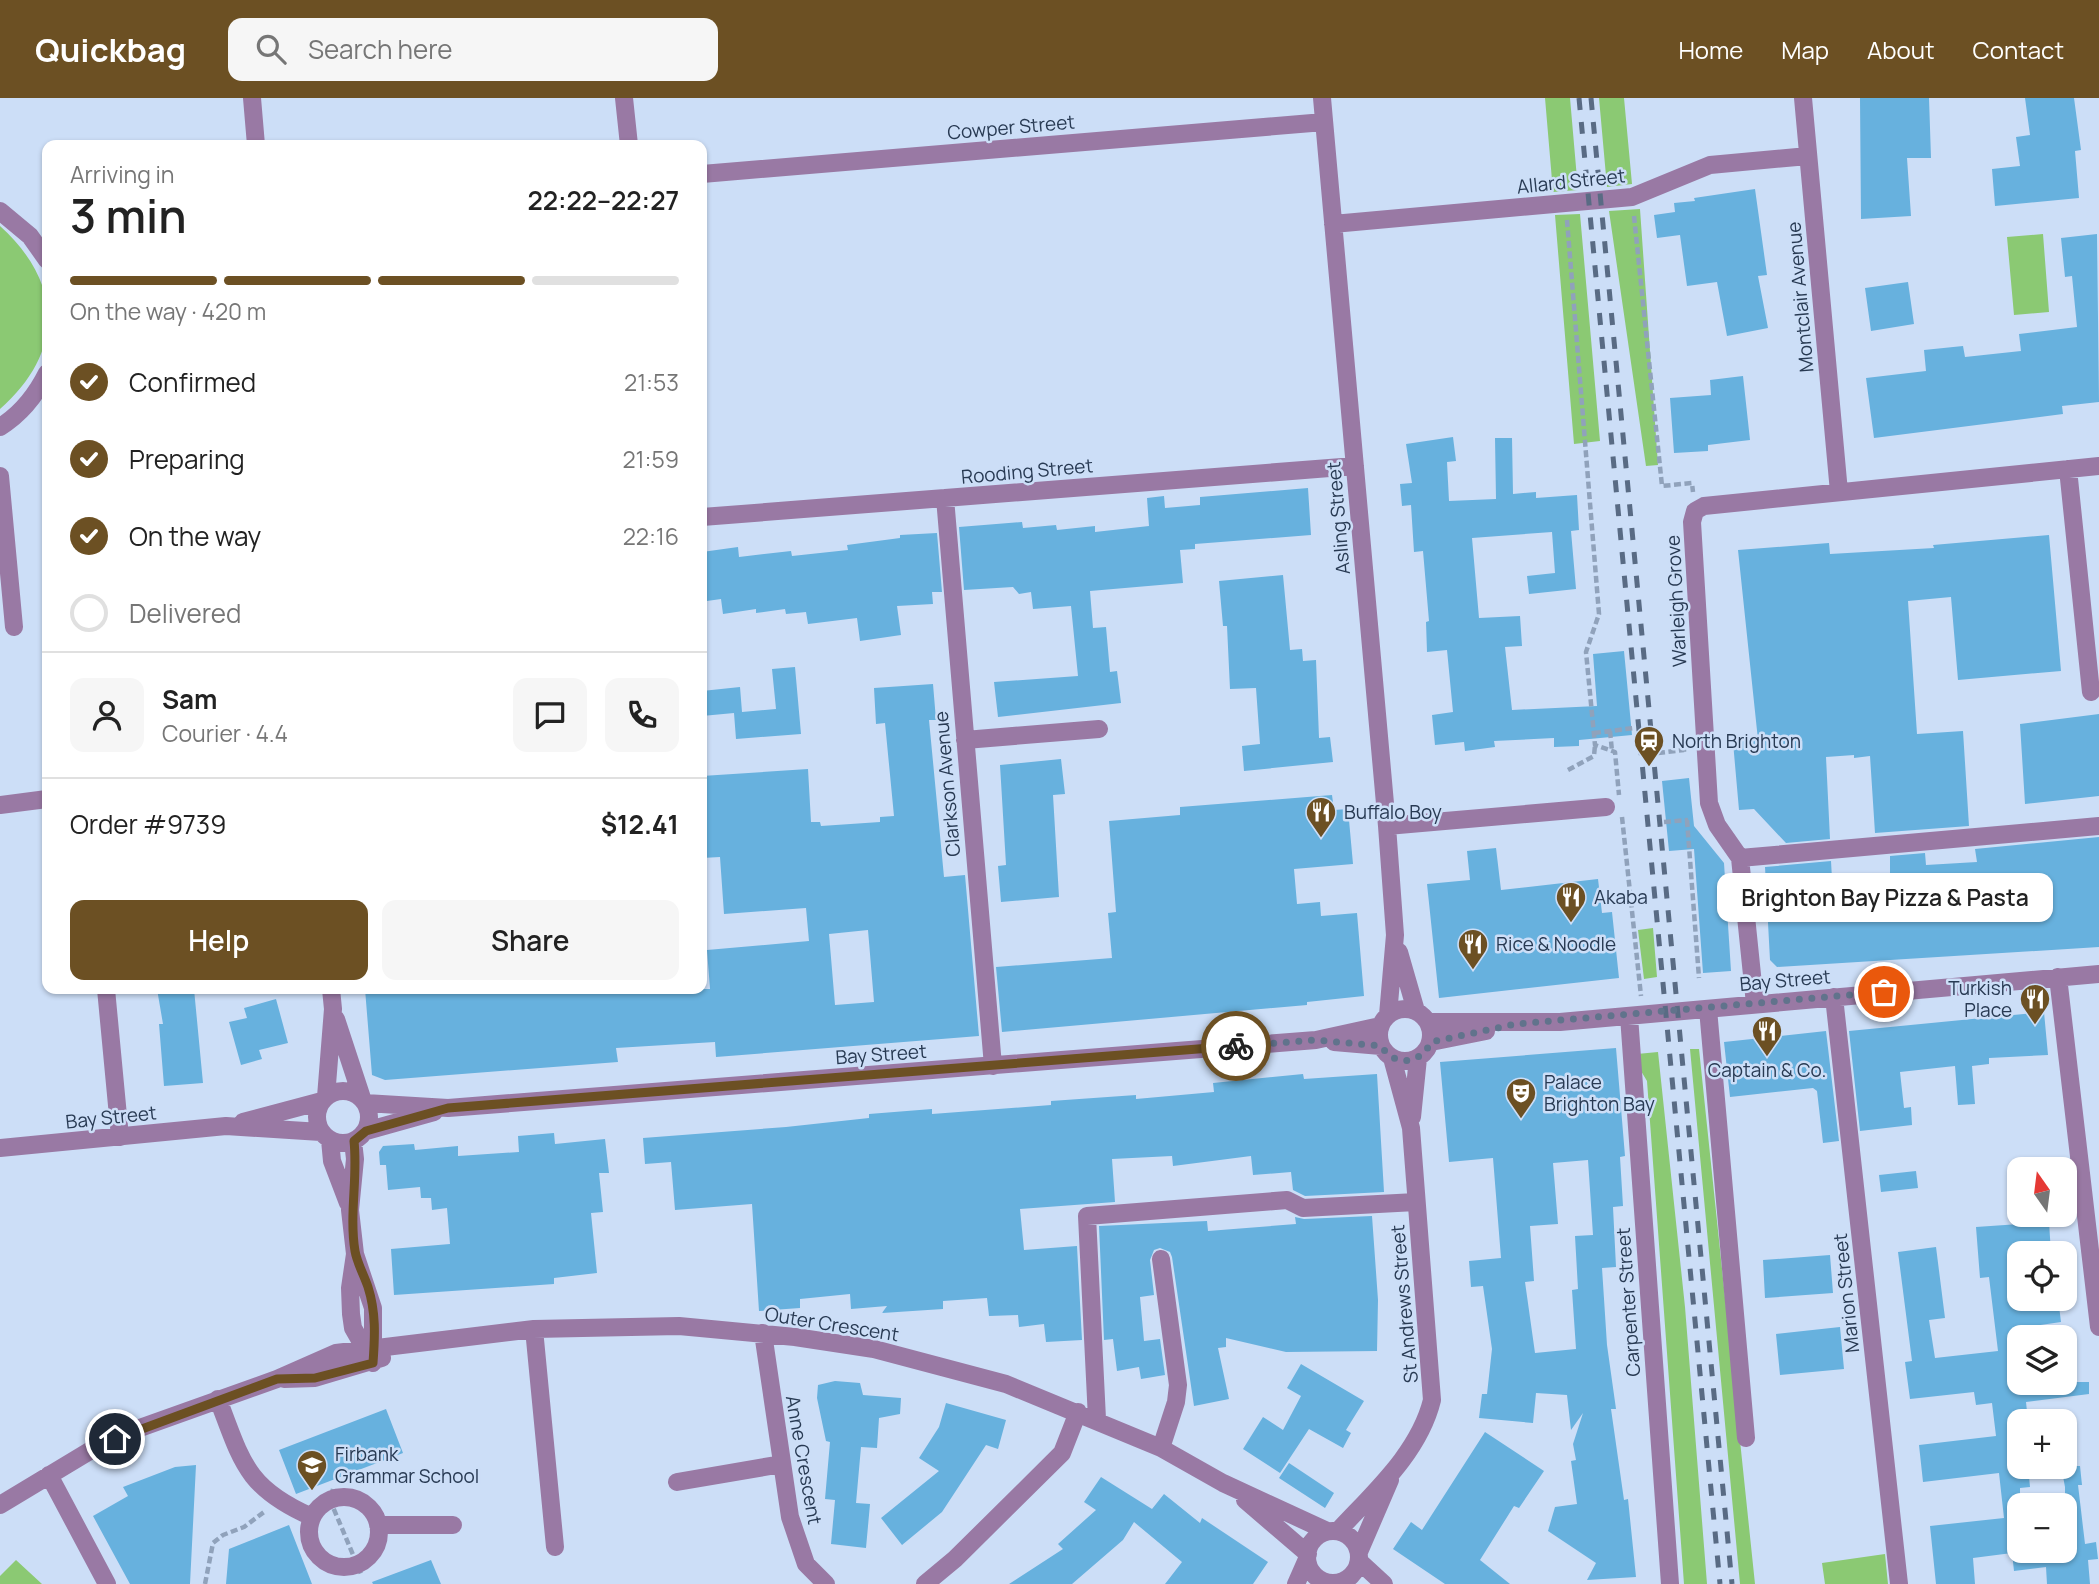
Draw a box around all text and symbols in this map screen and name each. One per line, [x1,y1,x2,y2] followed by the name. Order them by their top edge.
[228,18,718,81] search box
[35,27,186,72] text: Quickbag
[252,30,290,68] icon: search
[308,31,453,67] text: Search here
[1678,33,1743,66] text: Home
[1781,33,1829,66] text: Map
[1867,33,1935,66] text: About
[1973,33,2064,66] text: Contact
[946,108,1076,146] street label: Cowper Street
[70,158,175,190] text: Arriving in
[1515,162,1627,200] street label: Allard Street
[527,182,679,218] text: 22:22–22:27
[70,184,187,247] text: 3 min
[1780,221,1820,373] street label: Montclair Avenue
[70,295,266,327] text: On the way · 420 m
[70,363,108,401] icon: check
[129,364,256,400] text: Confirmed
[624,366,679,398] text: 21:53
[70,440,108,478] icon: check
[129,441,245,477] text: Preparing
[622,443,679,475] text: 21:59
[960,452,1094,490] street label: Rooding Street
[1320,461,1356,575] street label: Asling Street
[70,517,108,555] icon: check
[129,518,261,554] text: On the way
[623,520,679,552] text: 22:16
[1660,534,1692,668] street label: Warleigh Grove
[129,595,241,631] text: Delivered
[70,678,144,752] button: person
[513,678,587,752] button: chat
[605,678,679,752] button: phone
[162,681,217,717] text: Sam
[928,710,966,858] street label: Clarkson Avenue
[162,717,288,749] text: Courier · 4.4
[1632,724,1666,768] station icon: North Brighton
[1672,728,1801,754] place label: North Brighton
[1304,795,1338,839] restaurant icon: Buffalo Boy
[1344,799,1442,825] place label: Buffalo Boy
[70,806,226,842] text: Order #9739
[601,806,679,842] text: $12.41
[1716,873,2052,922] callout: Brighton Bay Pizza & Pasta
[1554,880,1588,924] restaurant icon: Akaba
[1741,881,2029,913] text: Brighton Bay Pizza & Pasta
[1594,884,1648,910] place label: Akaba
[70,900,368,980] button: Help
[382,900,679,980] button: Share
[1456,927,1490,971] restaurant icon: Rice & Noodle
[1496,931,1616,957] place label: Rice & Noodle
[1854,962,1914,1022] pin
[1738,963,1832,997] street label: Bay Street
[1865,973,1903,1011] icon: bag
[1948,975,2012,1023] place label: Turkish Place
[2018,982,2052,1026] restaurant icon: Turkish Place
[1201,1011,1271,1081] courier
[1750,1014,1784,1058] restaurant icon: Captain & Co.
[1217,1027,1255,1065] icon: bike
[835,1038,927,1070] street label: Bay Street
[1708,1057,1826,1083] place label: Captain & Co.
[1544,1069,1655,1117] place label: Palace Brighton Bay
[1504,1076,1538,1120] theatre icon: Palace Brighton Bay
[64,1099,158,1135] street label: Bay Street
[2007,1157,2077,1227] north arrow
[2007,1157,2077,1563] map controls
[1384,1224,1424,1384] street label: St Andrews Street
[1610,1227,1646,1377] street label: Carpenter Street
[1827,1232,1865,1354] street label: Marion Street
[2007,1241,2077,1311] button: locate
[763,1301,901,1347] street label: Outer Crescent
[2007,1325,2077,1395] button: layers
[780,1393,828,1527] street label: Anne Crescent
[85,1409,145,1469] pin
[2007,1409,2077,1479] button: +
[96,1420,134,1458] icon: home
[335,1441,479,1489] place label: Firbank Grammar School
[295,1448,329,1492] school or university icon: Firbank Grammar School
[2007,1493,2077,1563] button: −

